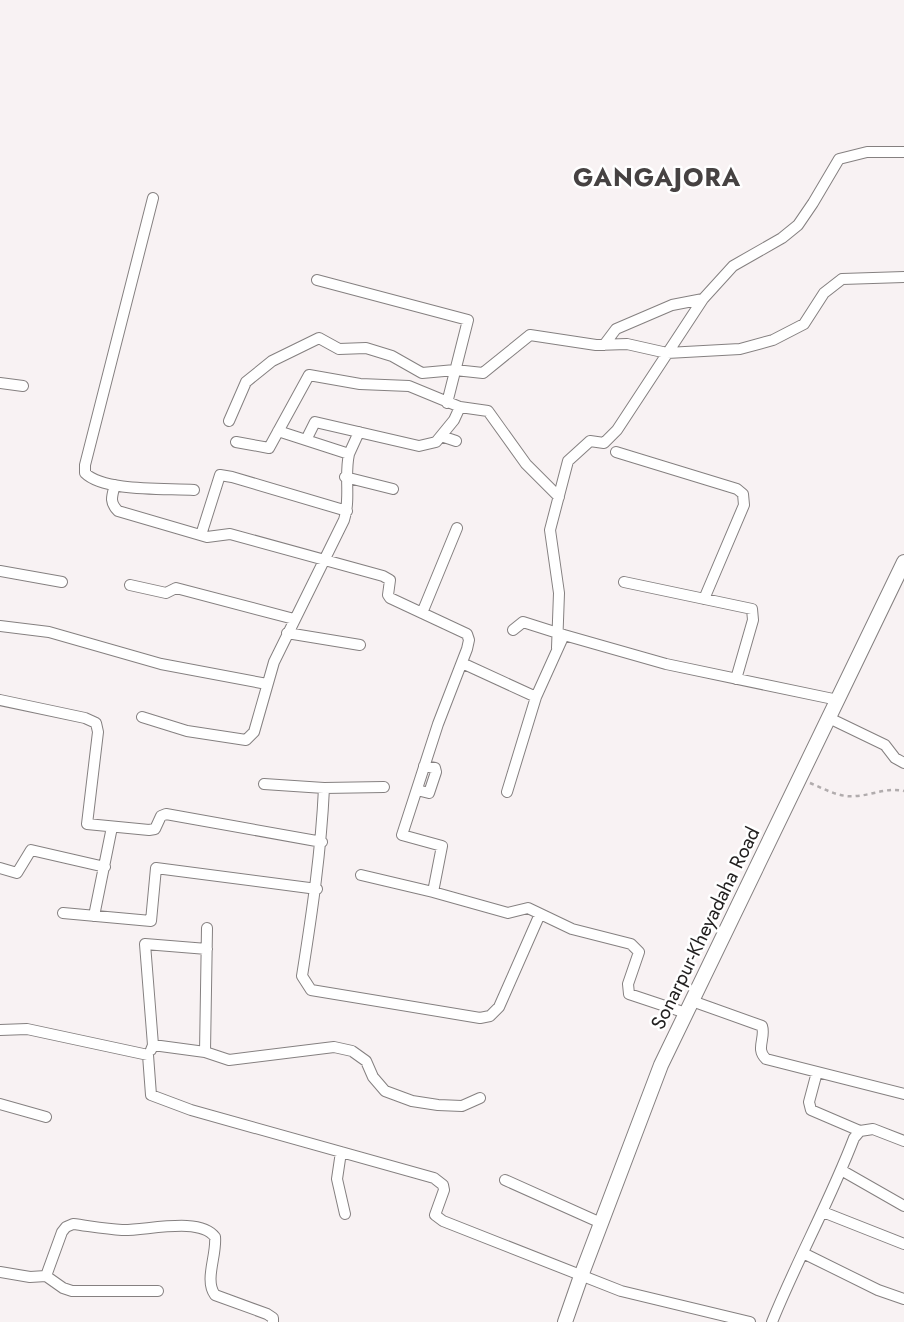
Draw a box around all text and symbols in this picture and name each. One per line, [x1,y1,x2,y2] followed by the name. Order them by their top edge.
[573,159,741,195] district label: GANGAJORA
[644,822,767,1034] street label: Sonarpur-Kheyadaha Road

